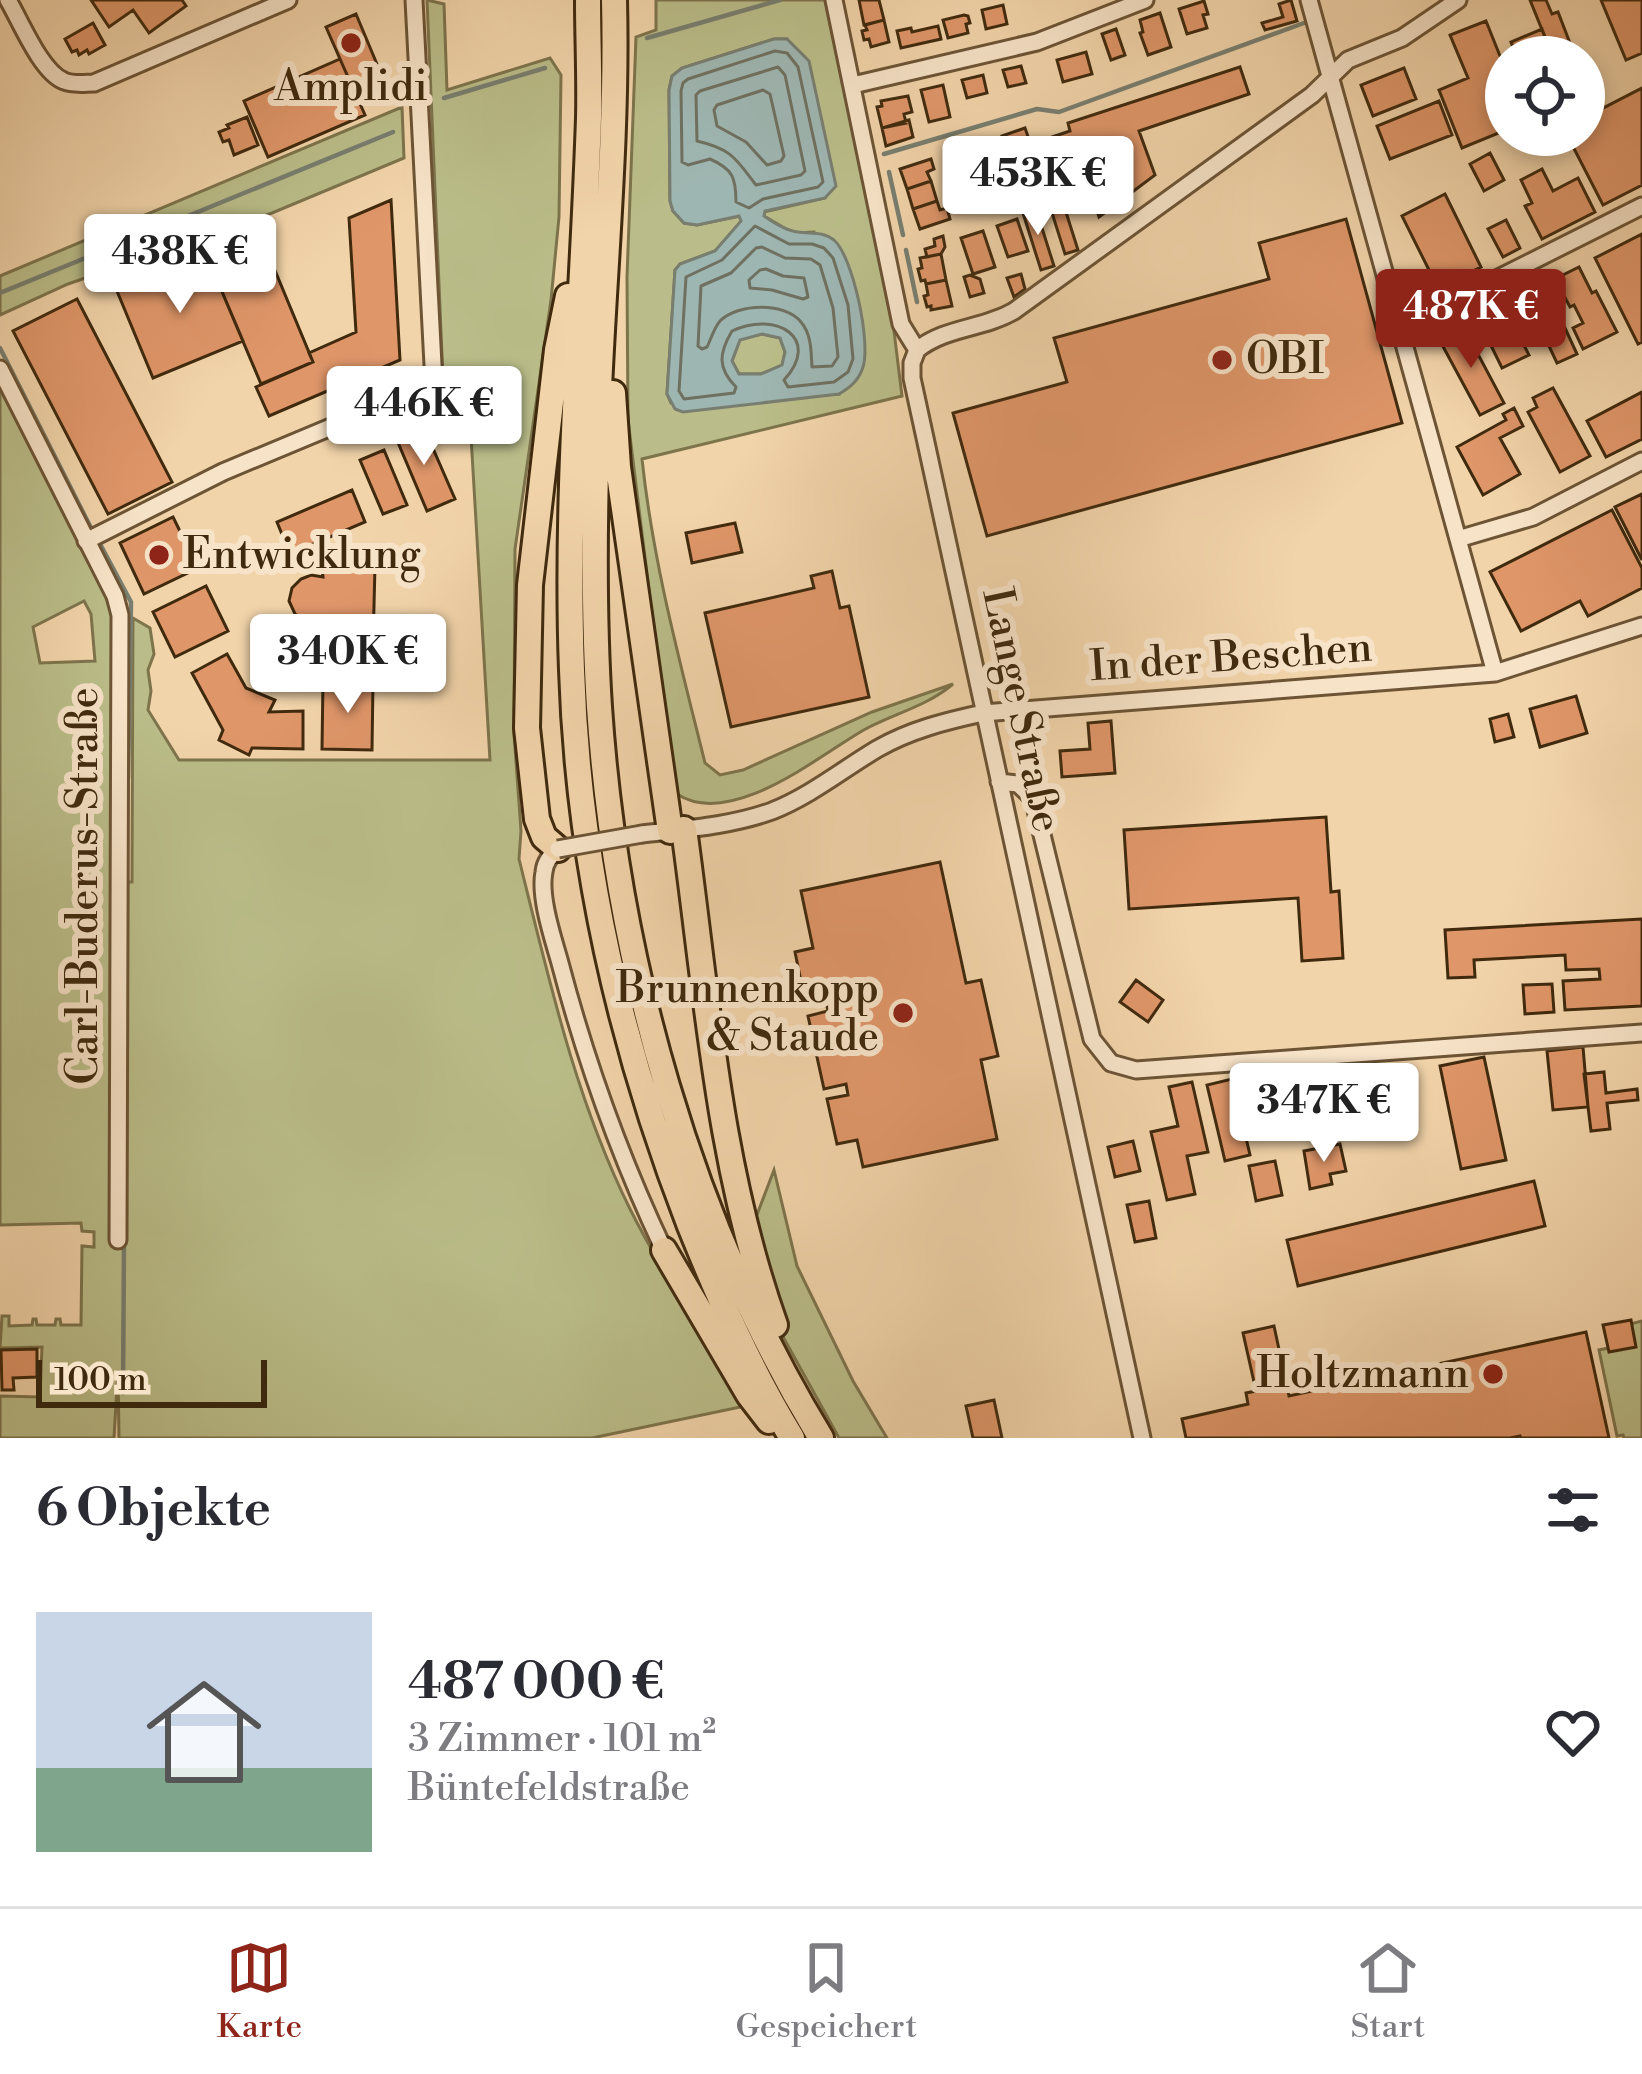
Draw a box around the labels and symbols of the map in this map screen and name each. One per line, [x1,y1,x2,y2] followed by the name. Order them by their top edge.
[338,30,364,56] marker: Amplidi
[273,61,428,114] place label: Amplidi
[940,136,1136,238] pin: 453K €
[82,214,278,316] pin: 438K €
[1373,269,1569,371] pin: 487K €
[1246,334,1324,387] place label: OBI
[1209,347,1235,373] marker: OBI
[326,366,522,468] pin: 446K €
[183,529,421,583] place label: Entwicklung
[146,542,172,568] marker: Entwicklung
[968,583,1073,837] street label: Lange Straße
[250,614,446,716] pin: 340K €
[1088,622,1374,694] street label: In der Beschen
[58,687,111,1085] street label: Carl-Buderus-Straße
[615,963,879,1064] place label: Brunnenkopp & Staude
[890,1000,916,1026] marker: Brunnenkopp & Staude
[1226,1063,1422,1165] pin: 347K €
[1256,1348,1469,1401] place label: Holtzmann
[36,1354,267,1407] scale bar
[1480,1361,1506,1387] marker: Holtzmann

